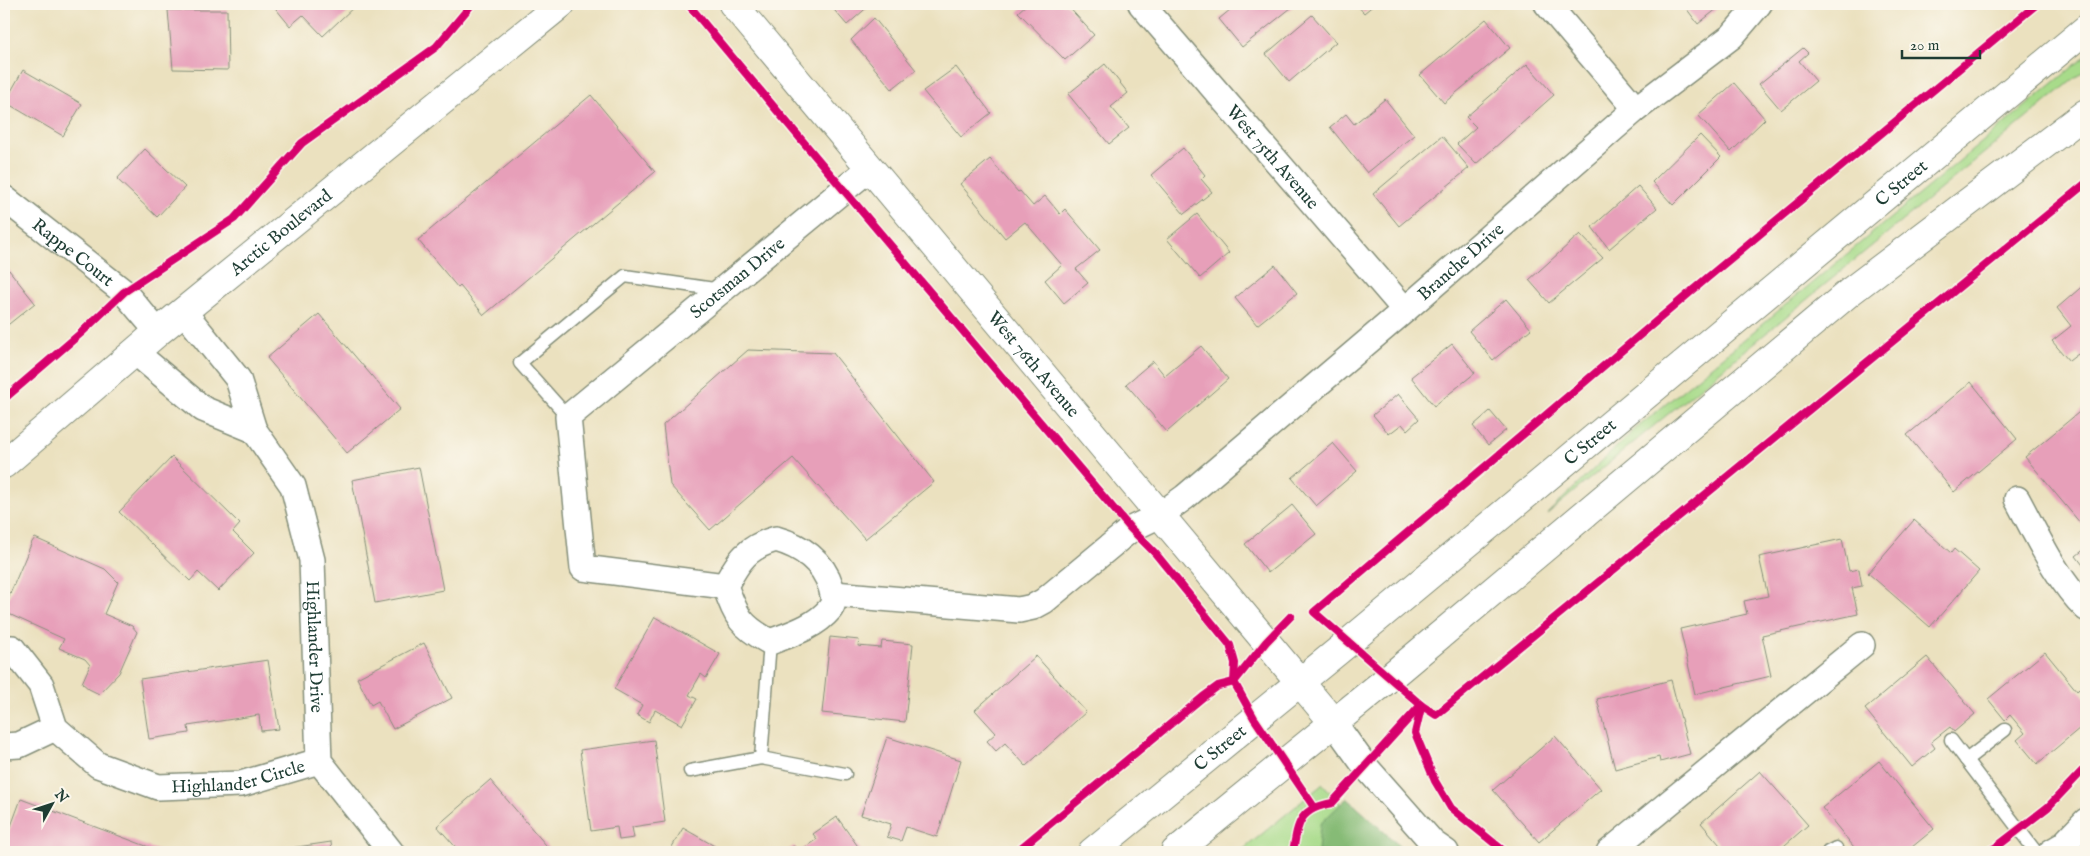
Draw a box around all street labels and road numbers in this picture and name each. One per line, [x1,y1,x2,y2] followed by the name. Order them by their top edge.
[1220,101,1323,215] street label: West 75th Avenue
[1871,155,1933,212] street label: C Street
[225,185,338,282] street label: Arctic Boulevard
[27,214,118,293] street label: Rappe Court
[1414,219,1510,307] street label: Branche Drive
[686,233,790,325] street label: Scotsman Drive
[982,307,1084,423] street label: West 76th Avenue
[1560,414,1622,471] street label: C Street
[300,580,327,713] street label: Highlander Drive
[1190,720,1252,777] street label: C Street
[171,756,308,800] street label: Highlander Circle

